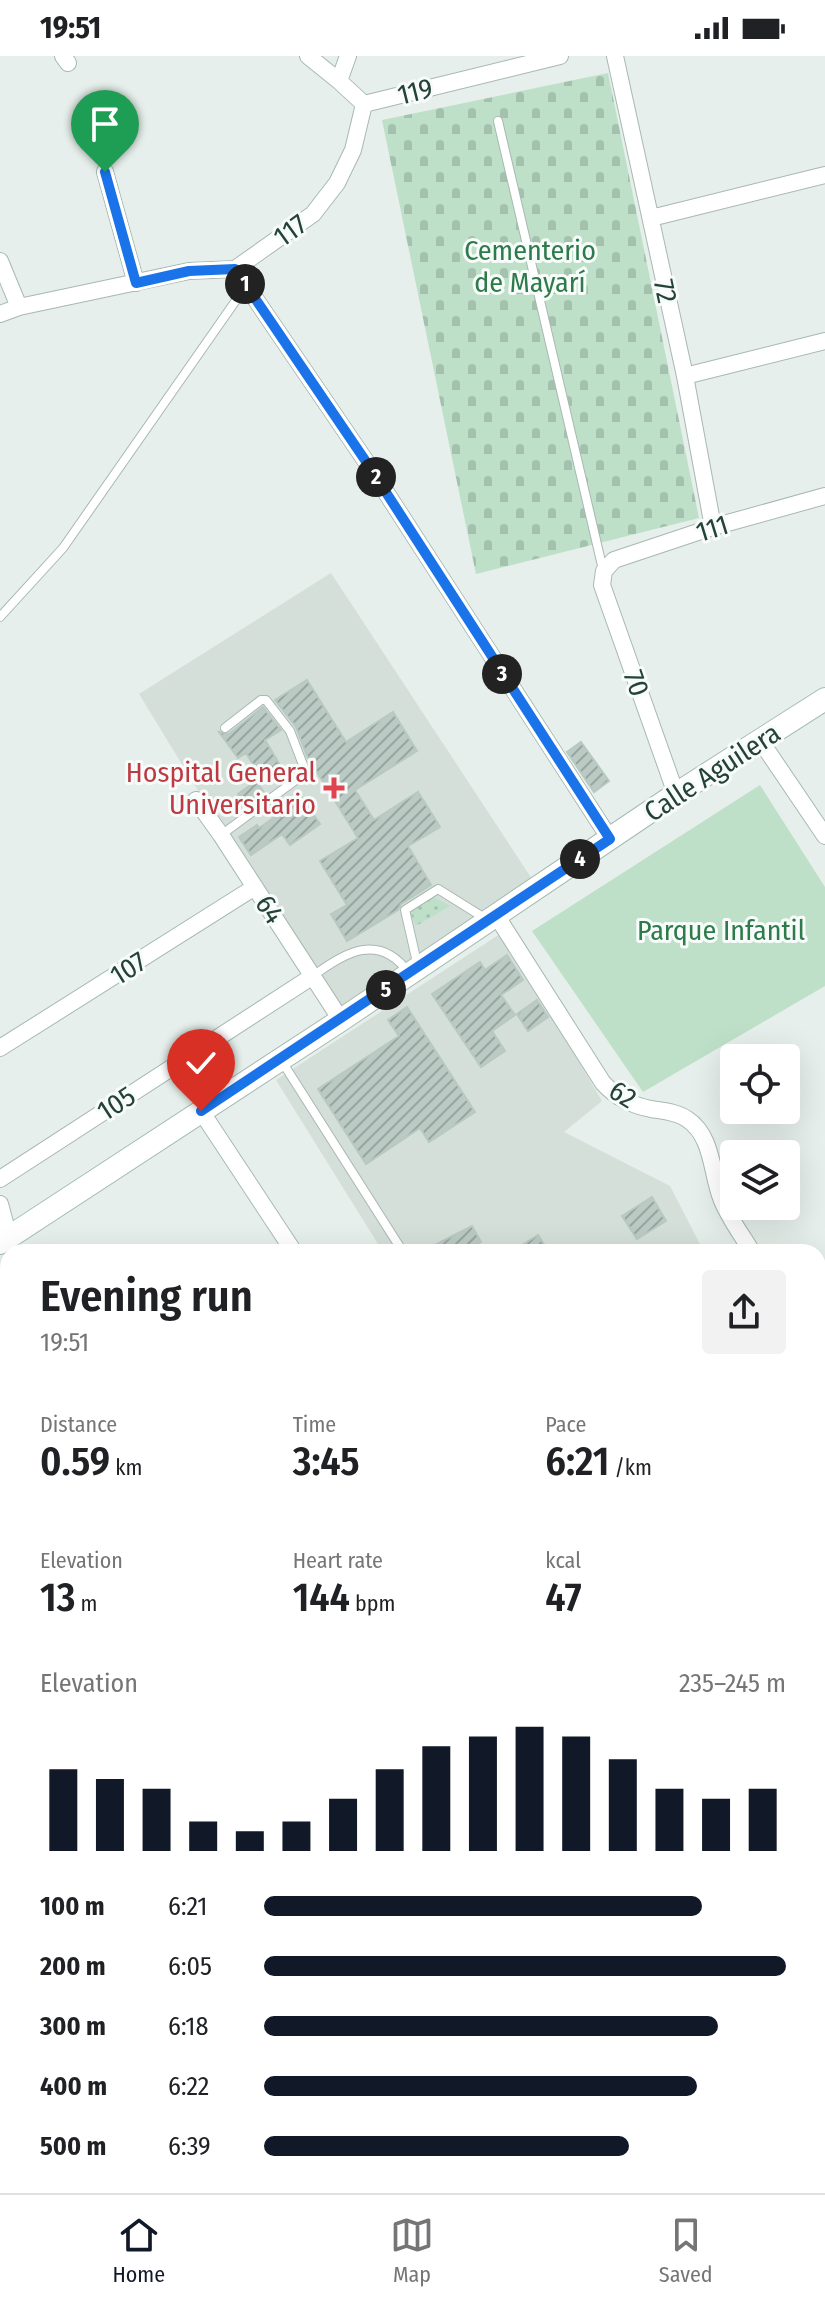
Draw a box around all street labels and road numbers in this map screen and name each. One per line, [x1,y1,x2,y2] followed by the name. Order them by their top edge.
[394,71,436,112] street label: 119
[267,207,313,253] street label: 117
[647,276,684,306] street label: 72
[692,508,732,549] street label: 111
[617,666,656,701] street label: 70
[638,716,786,829] street label: Calle Aguilera
[248,889,291,930] street label: 64
[104,945,152,992] street label: 107
[603,1074,642,1115] street label: 62
[91,1079,141,1128] street label: 105

